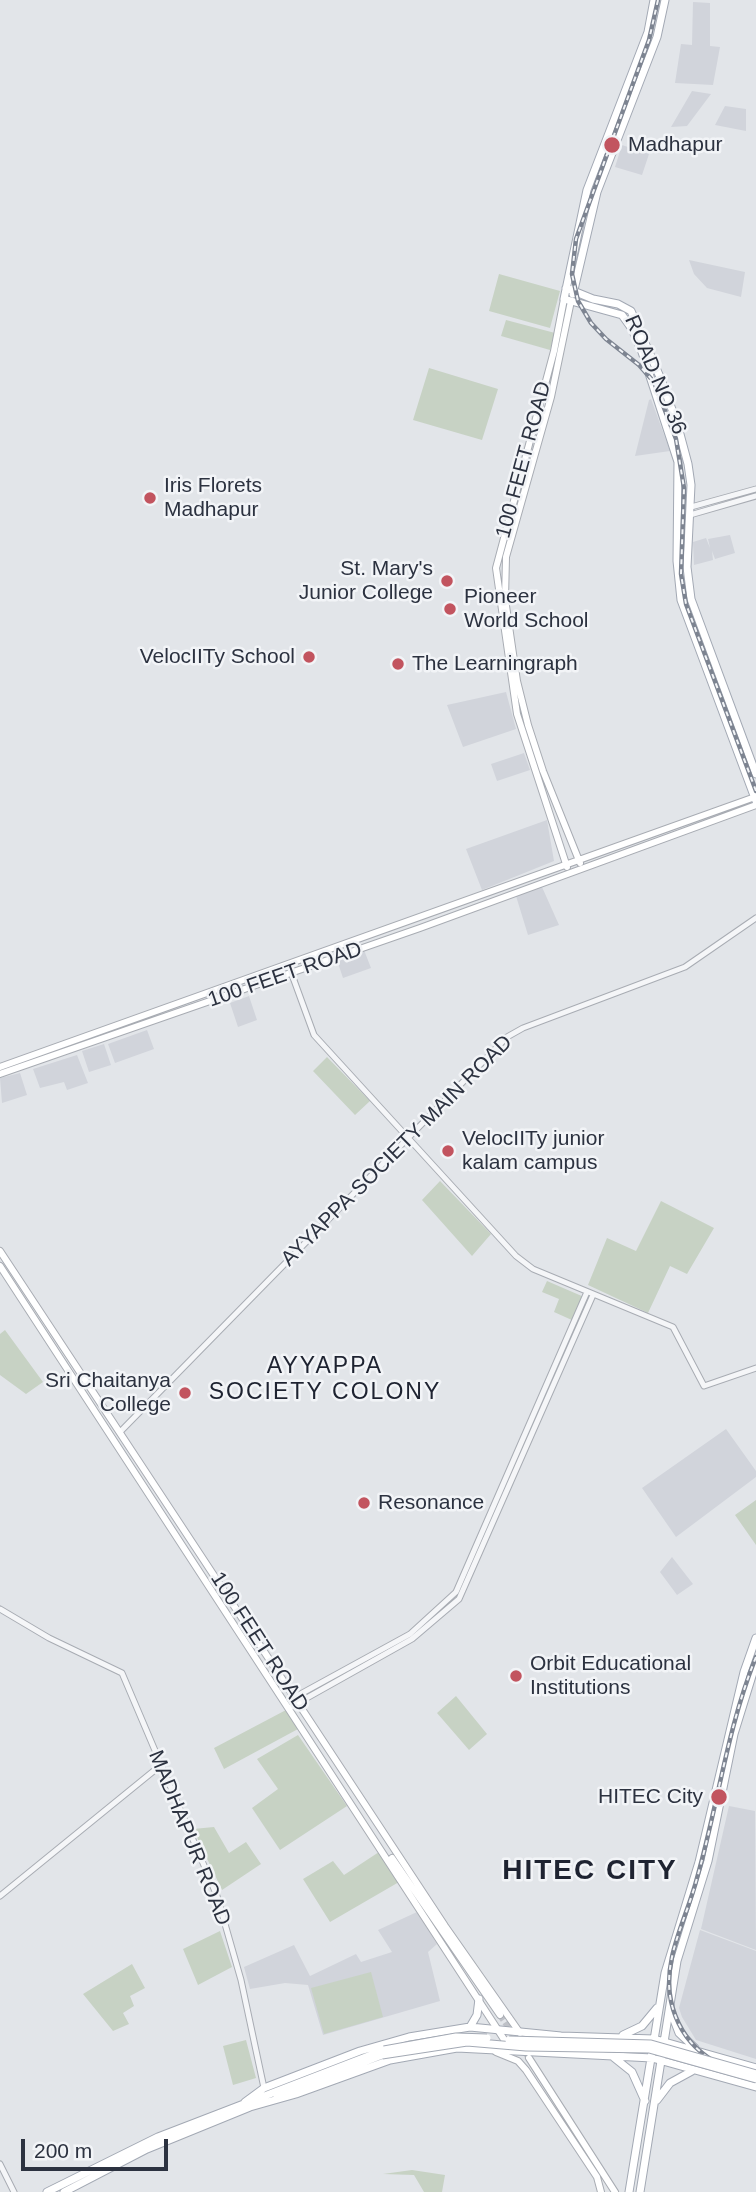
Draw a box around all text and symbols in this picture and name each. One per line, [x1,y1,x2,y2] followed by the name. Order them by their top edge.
[628,132,723,158] place label: Madhapur
[602,135,622,155] marker: Madhapur
[619,312,691,438] street label: ROAD NO 36
[491,379,557,541] street label: 100 FEET ROAD
[164,473,262,523] place label: Iris Florets Madhapur
[142,490,158,506] marker: Iris Florets Madhapur
[299,556,433,606] place label: St. Mary's Junior College
[439,573,455,589] marker: St. Mary's Junior College
[464,584,589,634] place label: Pioneer World School
[442,601,458,617] marker: Pioneer World School
[140,644,295,670] place label: VelocIITy School
[301,649,317,665] marker: VelocIITy School
[412,651,578,677] place label: The Learningraph
[390,656,406,672] marker: The Learningraph
[205,937,365,1013] street label: 100 FEET ROAD
[276,1030,518,1272] street label: AYYAPPA SOCIETY MAIN ROAD
[462,1126,604,1176] place label: VelocIITy junior kalam campus
[440,1143,456,1159] marker: VelocIITy junior kalam campus
[211,1353,439,1407] district label: AYYAPPA SOCIETY COLONY
[45,1368,171,1418] place label: Sri Chaitanya College
[177,1385,193,1401] marker: Sri Chaitanya College
[378,1490,484,1516] place label: Resonance
[356,1495,372,1511] marker: Resonance
[205,1568,313,1716] street label: 100 FEET ROAD
[530,1651,691,1701] place label: Orbit Educational Institutions
[508,1668,524,1684] marker: Orbit Educational Institutions
[142,1747,236,1929] street label: MADHAPUR ROAD
[598,1784,703,1810] place label: HITEC City
[709,1787,729,1807] marker: HITEC City
[503,1854,677,1888] district label: HITEC CITY
[24,2126,172,2170] scale bar
[34,2139,92,2162] text: 200 m

